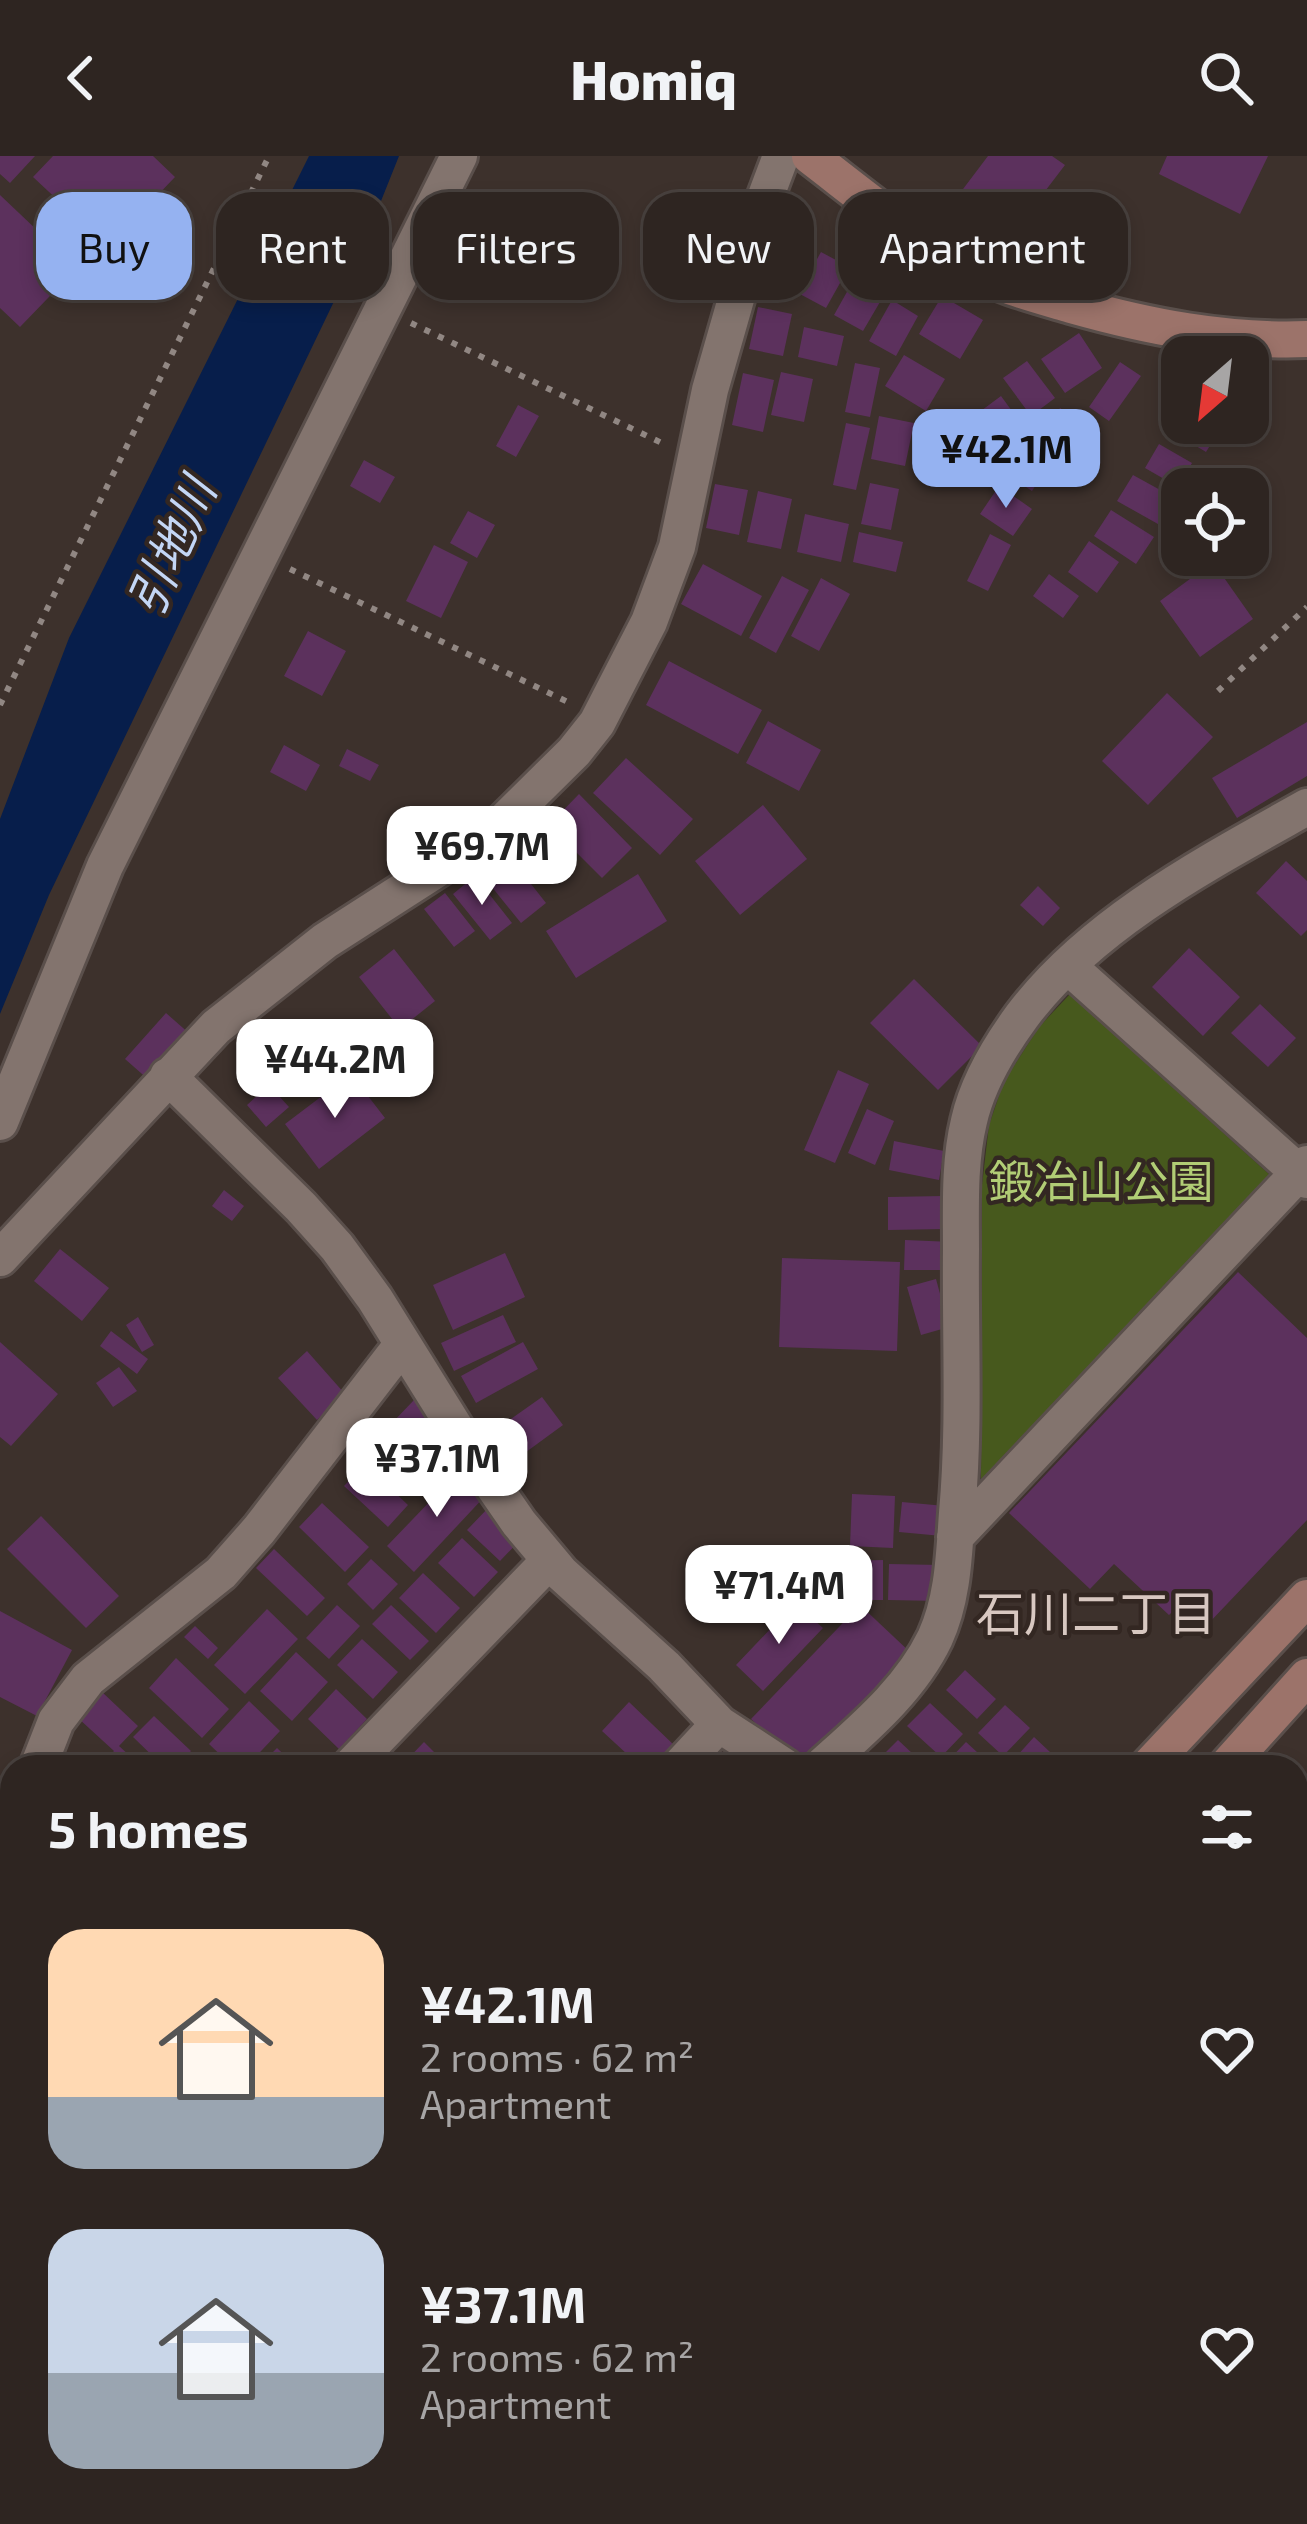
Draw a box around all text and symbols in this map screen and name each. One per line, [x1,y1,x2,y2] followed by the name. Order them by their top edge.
[48,45,114,111] icon: back
[1193,45,1259,111] icon: search
[570,46,737,111] text: Homiq
[36,192,192,300] chip: Buy
[216,192,389,300] chip: Rent
[413,192,619,300] chip: Filters
[643,192,814,300] chip: New
[838,192,1128,300] chip: Apartment
[1161,336,1269,444] north arrow
[1161,336,1269,576] map controls
[908,409,1104,511] pin: ¥42.1M
[939,424,1073,471] text: ¥42.1M
[114,464,228,624] water label: 引地川
[1161,468,1269,576] button: locate
[384,806,580,908] pin: ¥69.7M
[414,821,550,868] text: ¥69.7M
[237,1019,433,1121] pin: ¥44.2M
[263,1034,407,1081] text: ¥44.2M
[988,1153,1214,1207] park label: 鍛冶山公園
[339,1418,535,1520] pin: ¥37.1M
[373,1433,501,1480] text: ¥37.1M
[681,1545,877,1647] pin: ¥71.4M
[712,1560,846,1607] text: ¥71.4M
[976,1583,1216,1641] district label: 石川二丁目
[1194,1794,1260,1860] icon: filters
[48,1797,249,1858] text: 5 homes
[420,1972,595,2033] text: ¥42.1M
[144,1977,288,2121] icon: home
[1194,2016,1260,2082] icon: heart
[420,2033,694,2080] text: 2 rooms · 62 m²
[420,2080,611,2127] text: Apartment
[420,2272,587,2333] text: ¥37.1M
[144,2277,288,2421] icon: home
[1194,2316,1260,2382] icon: heart
[420,2333,694,2380] text: 2 rooms · 62 m²
[420,2380,611,2427] text: Apartment

